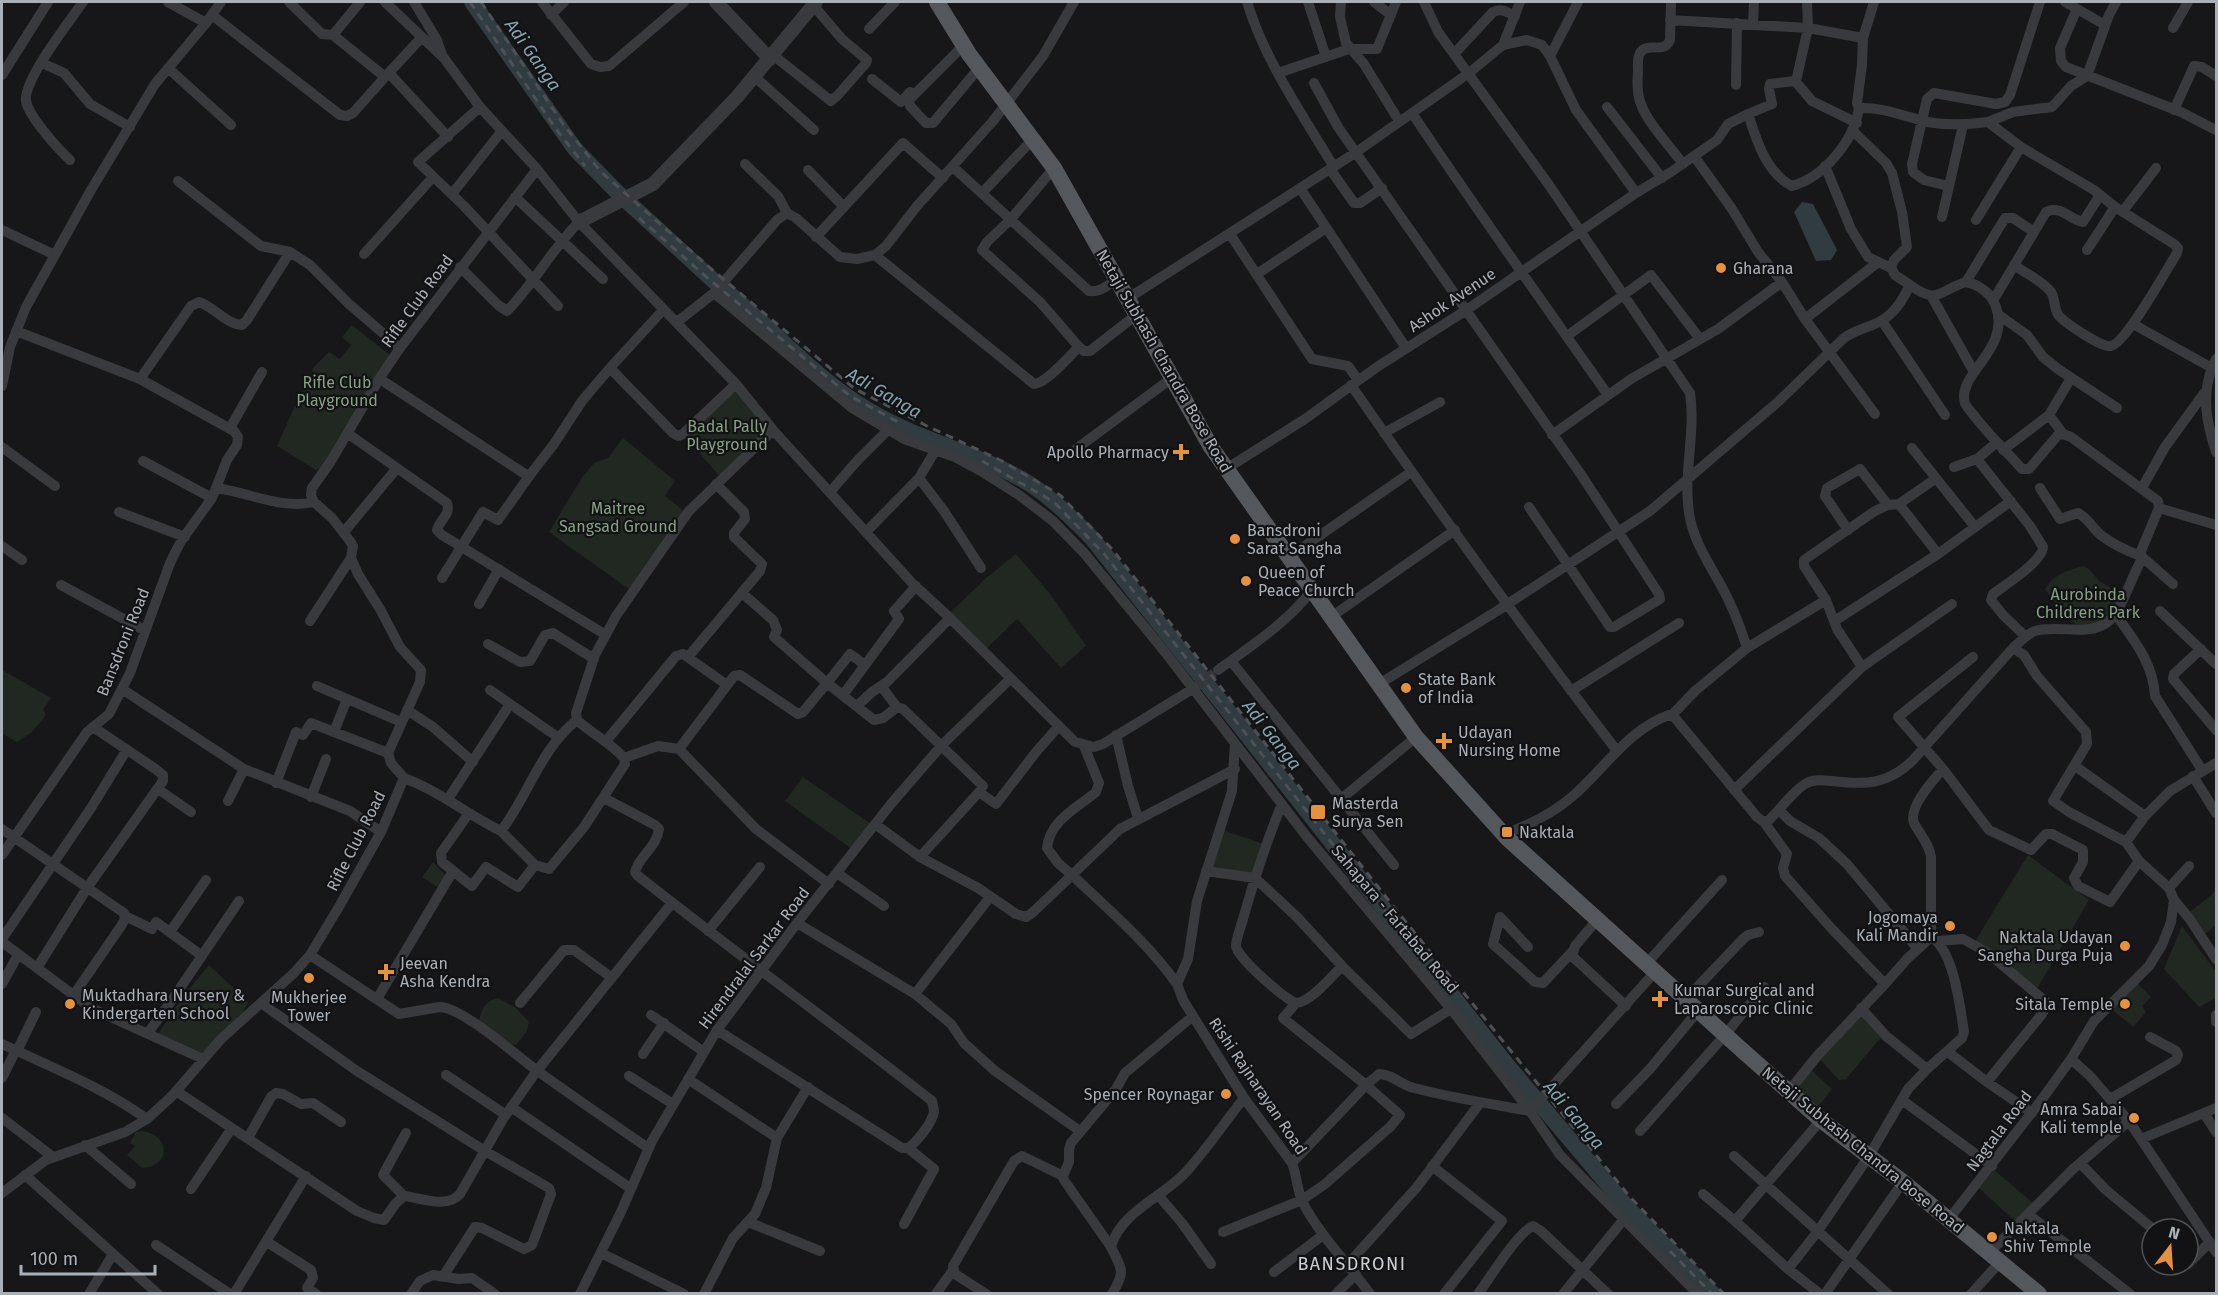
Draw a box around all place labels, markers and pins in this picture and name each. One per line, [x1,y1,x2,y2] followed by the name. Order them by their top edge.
[1733,259,1794,278] place label: Gharana
[1714,261,1728,275] marker: Gharana
[1047,443,1169,462] place label: Apollo Pharmacy
[1174,445,1188,459] marker: Apollo Pharmacy
[1247,521,1342,558] place label: Bansdroni Sarat Sangha
[1228,532,1242,546] marker: Bansdroni Sarat Sangha
[1258,563,1355,600] place label: Queen of Peace Church
[1239,574,1253,588] marker: Queen of Peace Church
[1418,670,1496,707] place label: State Bank of India
[1399,681,1413,695] marker: State Bank of India
[1458,723,1561,760] place label: Udayan Nursing Home
[1435,732,1453,750] marker: Udayan Nursing Home
[1332,794,1404,831] place label: Masterda Surya Sen
[1309,803,1327,821] marker: Masterda Surya Sen
[1519,823,1574,842] place label: Naktala
[1500,825,1514,839] marker: Naktala
[1856,908,1939,945] place label: Jogomaya Kali Mandir
[1943,919,1957,933] marker: Jogomaya Kali Mandir
[1978,928,2113,965] place label: Naktala Udayan Sangha Durga Puja
[2118,939,2132,953] marker: Naktala Udayan Sangha Durga Puja
[400,954,490,991] place label: Jeevan Asha Kendra
[377,963,395,981] marker: Jeevan Asha Kendra
[302,971,316,985] marker: Mukherjee Tower
[1674,981,1815,1018] place label: Kumar Surgical and Laparoscopic Clinic
[82,986,245,1023] place label: Muktadhara Nursery & Kindergarten School
[271,988,347,1025] place label: Mukherjee Tower
[1651,990,1669,1008] marker: Kumar Surgical and Laparoscopic Clinic
[2015,995,2113,1014] place label: Sitala Temple
[63,997,77,1011] marker: Muktadhara Nursery & Kindergarten School
[2118,997,2132,1011] marker: Sitala Temple
[1084,1085,1215,1104] place label: Spencer Roynagar
[1219,1087,1233,1101] marker: Spencer Roynagar
[2040,1100,2122,1137] place label: Amra Sabai Kali temple
[2127,1111,2141,1125] marker: Amra Sabai Kali temple
[2004,1219,2091,1256] place label: Naktala Shiv Temple
[1985,1230,1999,1244] marker: Naktala Shiv Temple

